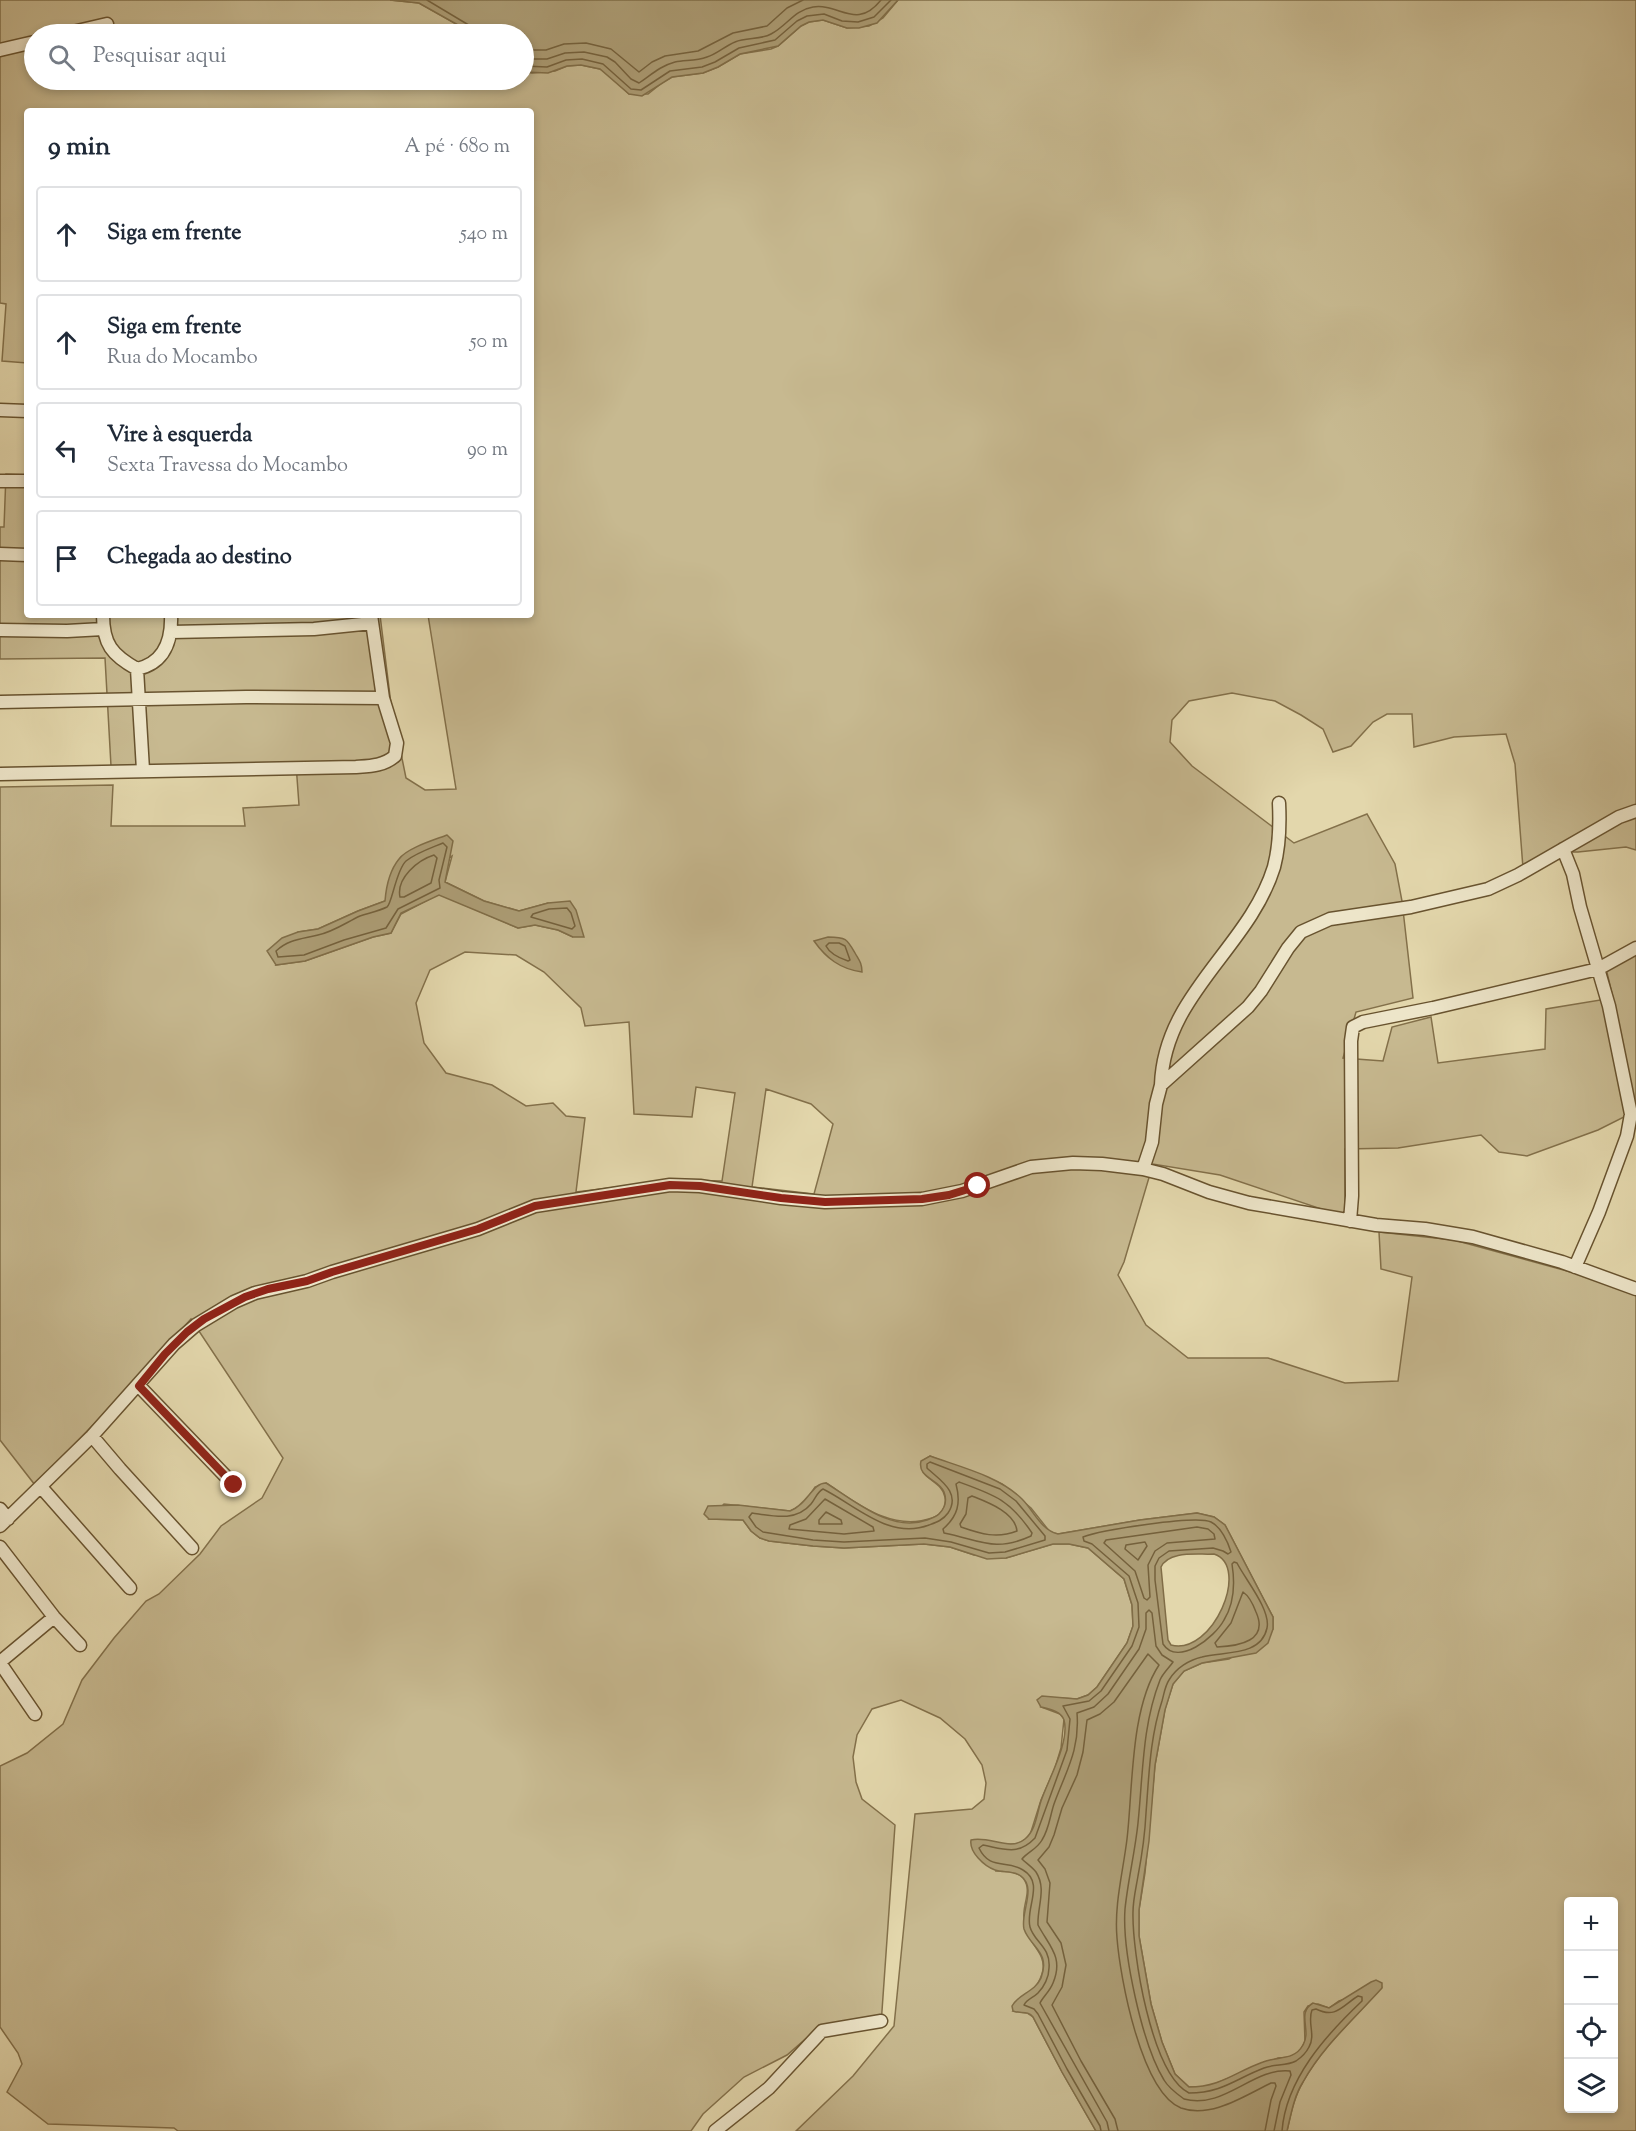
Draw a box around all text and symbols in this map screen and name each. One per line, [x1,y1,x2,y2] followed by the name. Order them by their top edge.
[24,24,534,90] search box
[45,41,78,74] icon: search
[93,41,227,73] text: Pesquisar aqui
[48,129,110,166] text: 9 min
[404,133,510,162] text: A pé · 680 m
[50,218,83,251] icon: ahead
[107,218,242,250] text: Siga em frente
[460,220,508,249] text: 540 m
[107,312,242,344] text: Siga em frente
[50,326,83,359] icon: ahead
[470,328,508,357] text: 50 m
[107,344,258,373] text: Rua do Mocambo
[107,420,252,452] text: Vire à esquerda
[50,434,83,467] icon: left
[467,436,508,465] text: 90 m
[107,452,348,481] text: Sexta Travessa do Mocambo
[50,542,83,575] icon: arrive
[107,542,292,574] text: Chegada ao destino
[964,1172,990,1198] route start
[220,1471,246,1497] route end
[1564,1897,1618,2113] map controls
[1564,1897,1618,1951] button: +
[1564,1951,1618,2005] button: −
[1564,2005,1618,2059] button: locate
[1564,2059,1618,2113] button: layers

